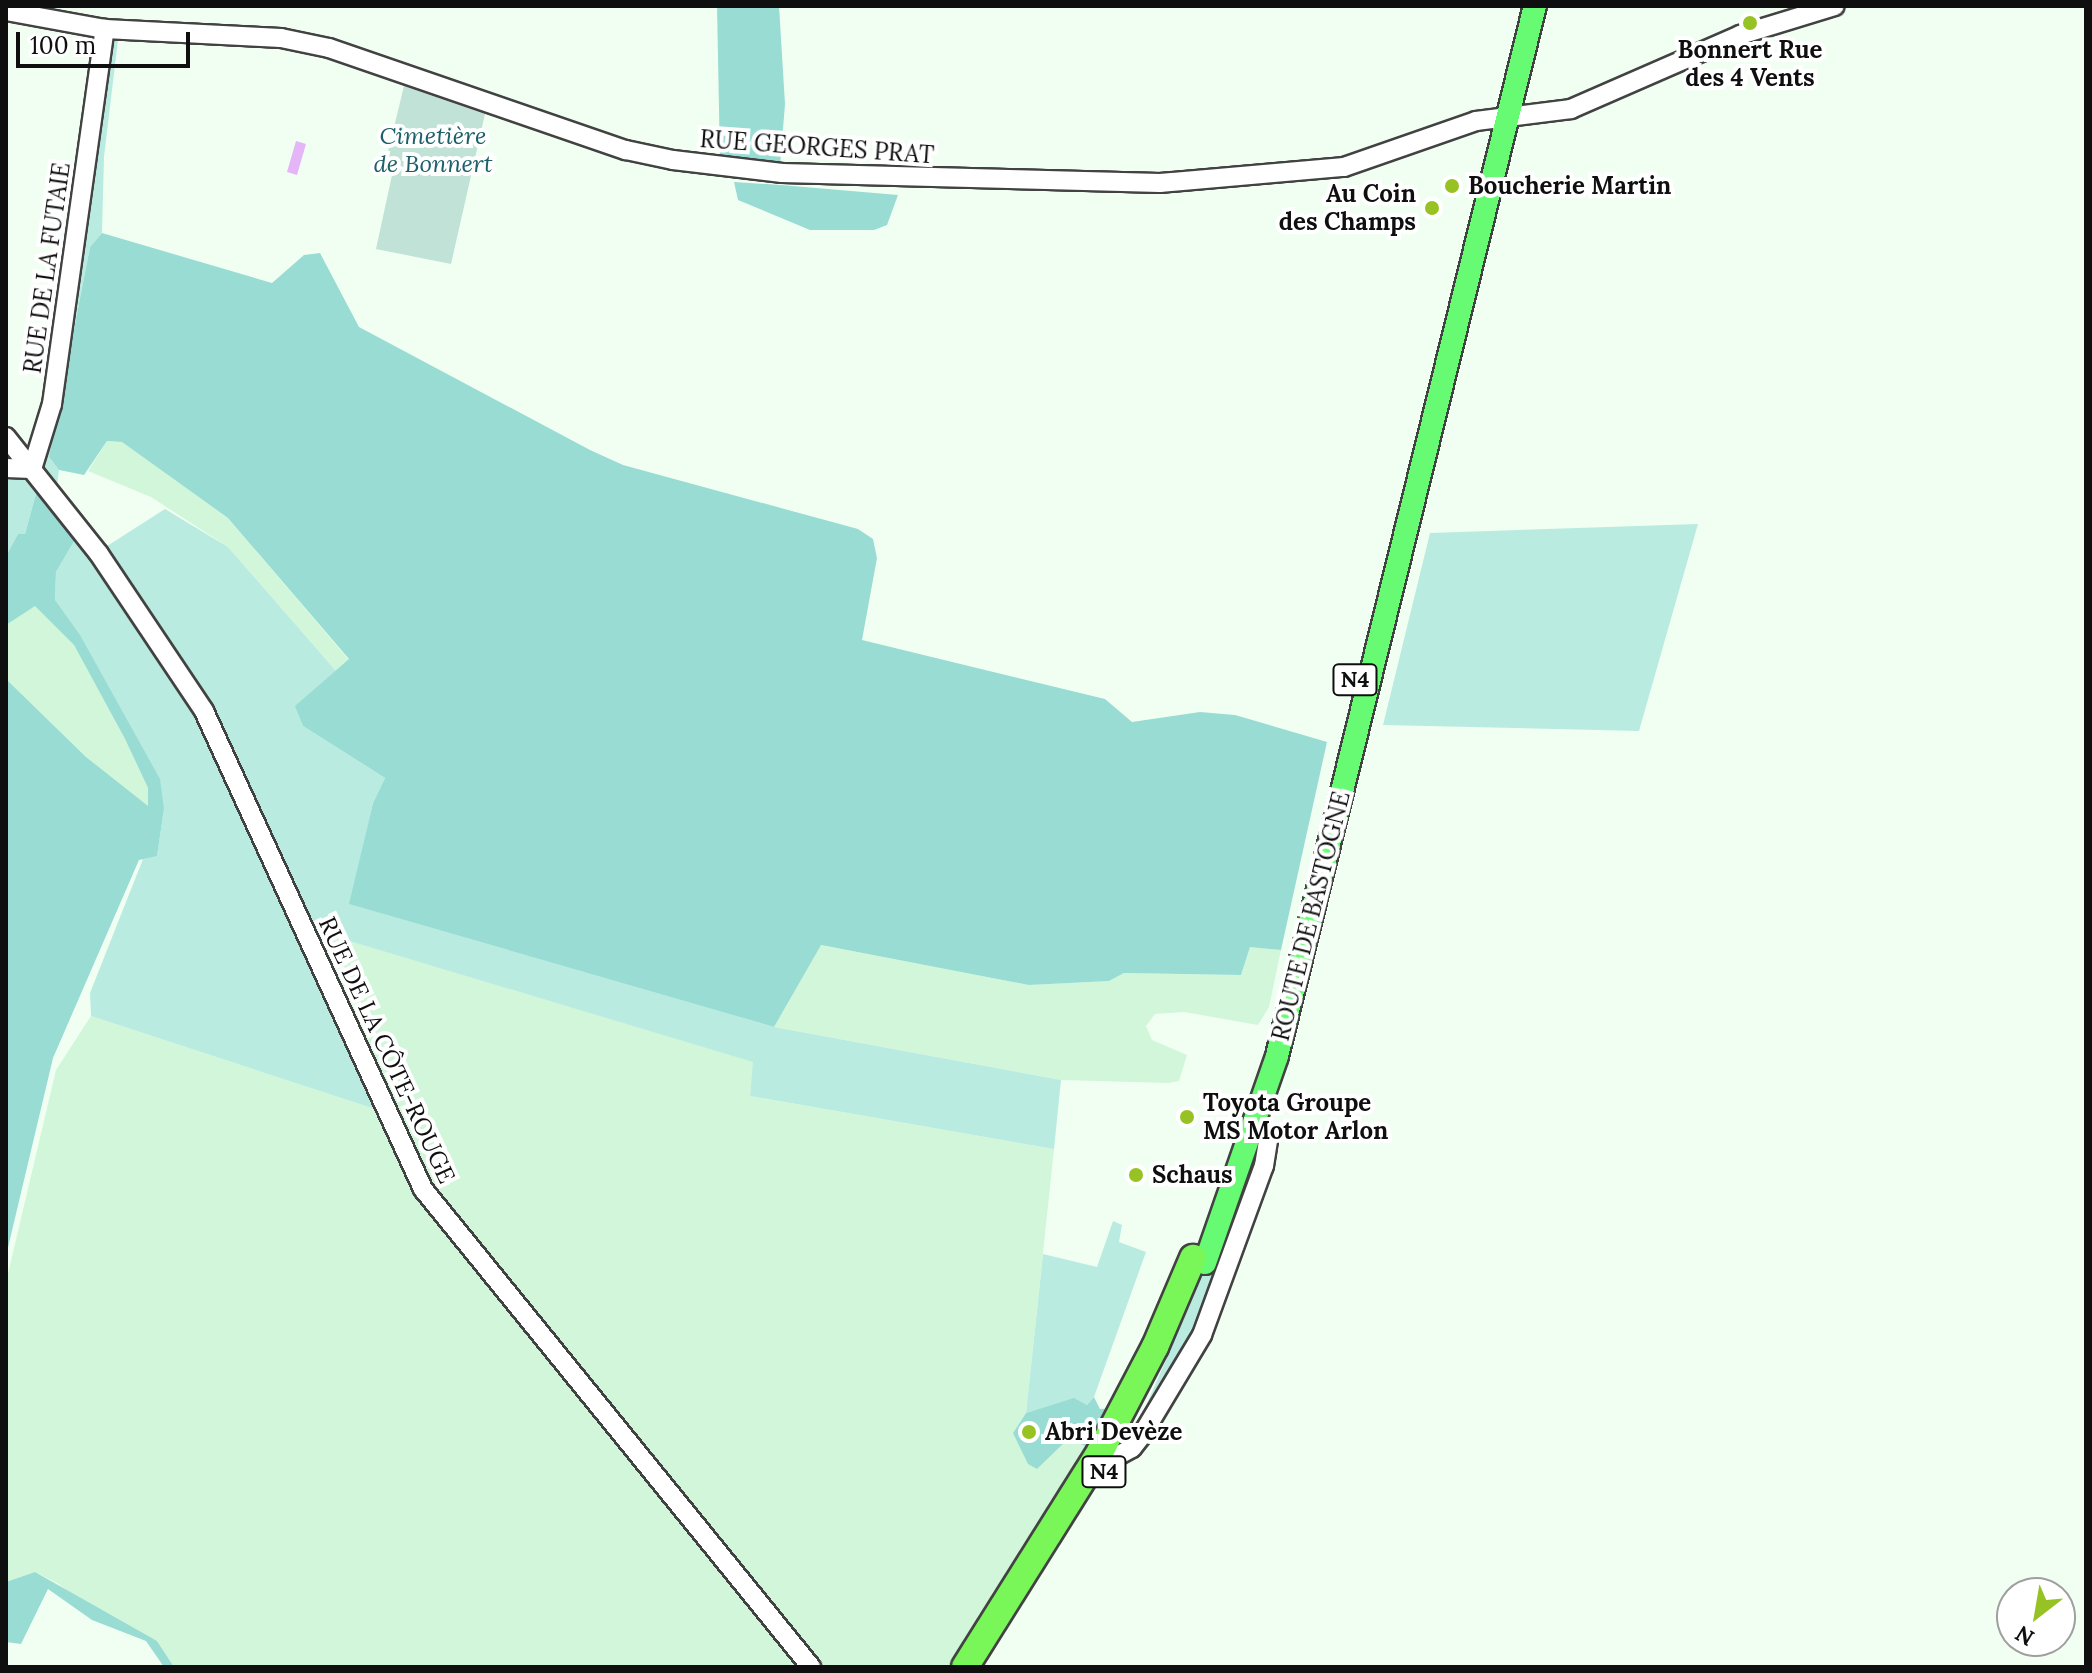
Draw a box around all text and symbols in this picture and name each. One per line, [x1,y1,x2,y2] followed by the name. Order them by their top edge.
[1741,14,1759,32] marker: Bonnert Rue des 4 Vents
[20,16,194,66] scale bar
[30,30,96,61] text: 100 m
[1678,36,1822,92] place label: Bonnert Rue des 4 Vents
[373,122,493,178] park label: Cimetière de Bonnert
[699,124,935,170] street label: RUE GEORGES PRAT
[18,161,76,375] street label: RUE DE LA FUTAIE
[1468,172,1671,200] place label: Boucherie Martin
[1443,177,1461,195] marker: Boucherie Martin
[1279,180,1416,236] place label: Au Coin des Champs
[1423,199,1441,217] marker: Au Coin des Champs
[1331,662,1379,698] road number: N4
[1266,788,1356,1044] street label: ROUTE DE BASTOGNE
[313,912,461,1188] street label: RUE DE LA CÔTE-ROUGE
[1203,1089,1388,1145] place label: Toyota Groupe MS Motor Arlon
[1178,1108,1196,1126] marker: Toyota Groupe MS Motor Arlon
[1152,1161,1233,1189] place label: Schaus
[1127,1166,1145,1184] marker: Schaus
[1045,1418,1182,1446] place label: Abri Devèze
[1020,1423,1038,1441] marker: Abri Devèze
[1080,1454,1128,1490] road number: N4
[1996,1577,2076,1657] north arrow
[2010,1619,2039,1652] text: N

